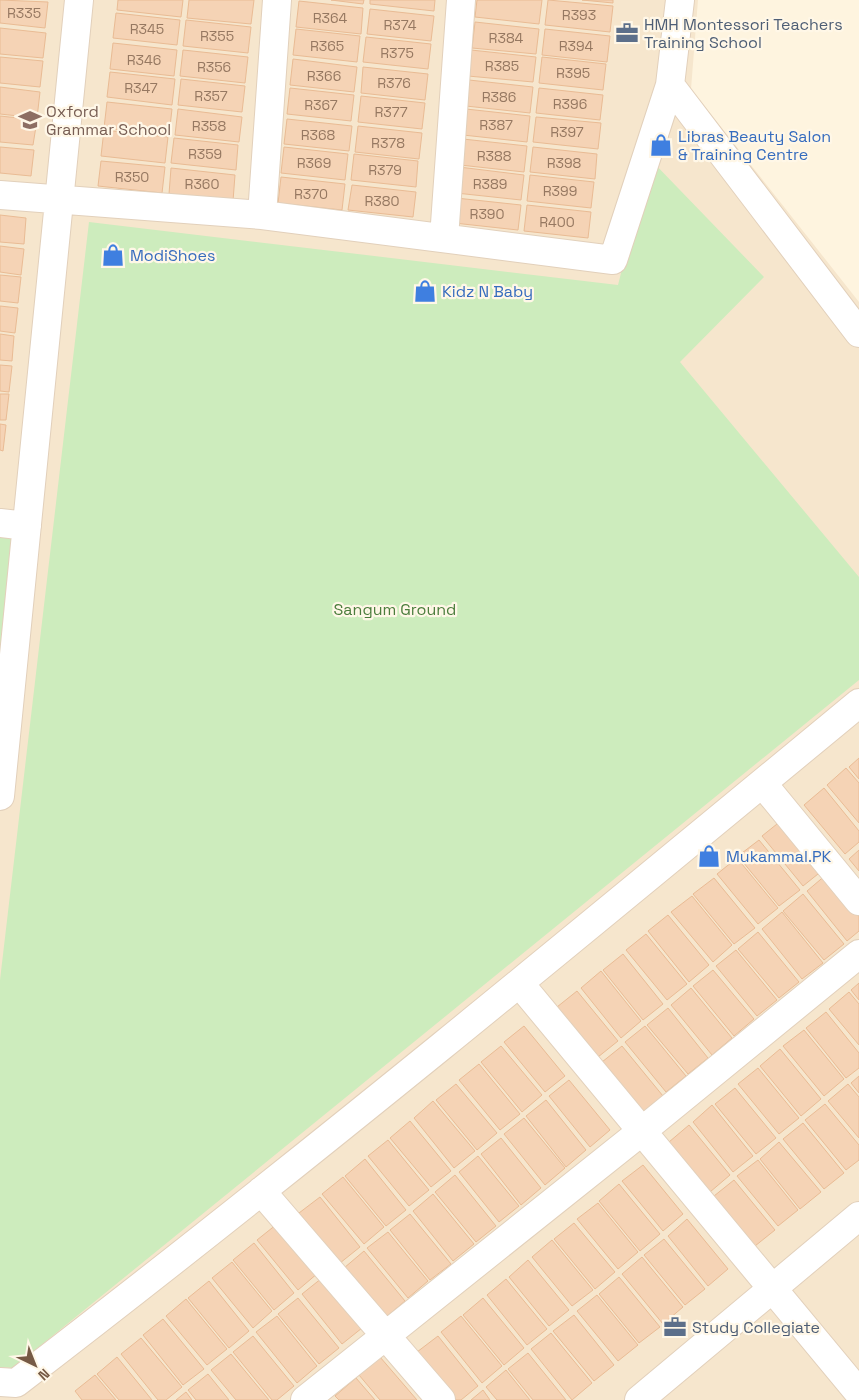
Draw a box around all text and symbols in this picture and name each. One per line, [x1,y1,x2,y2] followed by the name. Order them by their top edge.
[7,4,41,22] house number: R335
[562,6,596,24] house number: R393
[313,9,348,27] house number: R364
[644,14,843,53] place label: HMH Montessori Teachers Training School
[383,16,417,34] house number: R374
[130,20,164,38] house number: R345
[614,20,640,46] office icon: HMH Montessori Teachers Training School
[200,27,234,45] house number: R355
[489,29,524,47] house number: R384
[310,37,344,55] house number: R365
[559,37,594,55] house number: R394
[380,44,414,62] house number: R375
[127,51,161,69] house number: R346
[485,57,519,75] house number: R385
[197,58,231,76] house number: R356
[556,64,590,82] house number: R395
[307,67,341,85] house number: R366
[377,74,411,92] house number: R376
[124,79,158,97] house number: R347
[194,87,228,105] house number: R357
[482,88,516,106] house number: R386
[553,95,587,113] house number: R396
[304,96,338,114] house number: R367
[46,101,171,140] place label: Oxford Grammar School
[374,103,408,121] house number: R377
[17,107,43,133] school or university icon: Oxford Grammar School
[479,116,513,134] house number: R387
[192,117,226,135] house number: R358
[550,123,584,141] house number: R397
[301,126,336,144] house number: R368
[678,126,831,165] place label: Libras Beauty Salon & Training Centre
[648,132,674,158] shop icon: Libras Beauty Salon & Training Centre
[371,134,405,152] house number: R378
[188,145,222,163] house number: R359
[477,147,512,165] house number: R388
[297,154,331,172] house number: R369
[547,154,582,172] house number: R398
[368,161,402,179] house number: R379
[115,168,149,186] house number: R350
[185,175,219,193] house number: R360
[473,175,507,193] house number: R389
[543,182,577,200] house number: R399
[294,185,328,203] house number: R370
[365,192,400,210] house number: R380
[470,205,504,223] house number: R390
[539,213,575,231] house number: R400
[100,242,126,268] shop icon: ModiShoes
[130,245,215,266] place label: ModiShoes
[412,278,438,304] shop icon: Kidz N Baby
[442,281,533,302] place label: Kidz N Baby
[334,599,456,620] park label: Sangum Ground
[696,843,722,869] shop icon: Mukammal.PK
[726,846,832,867] place label: Mukammal.PK
[662,1314,688,1340] office icon: Study Collegiate
[692,1317,820,1338] place label: Study Collegiate
[10,1340,60,1390] north arrow
[34,1365,53,1384] text: N

